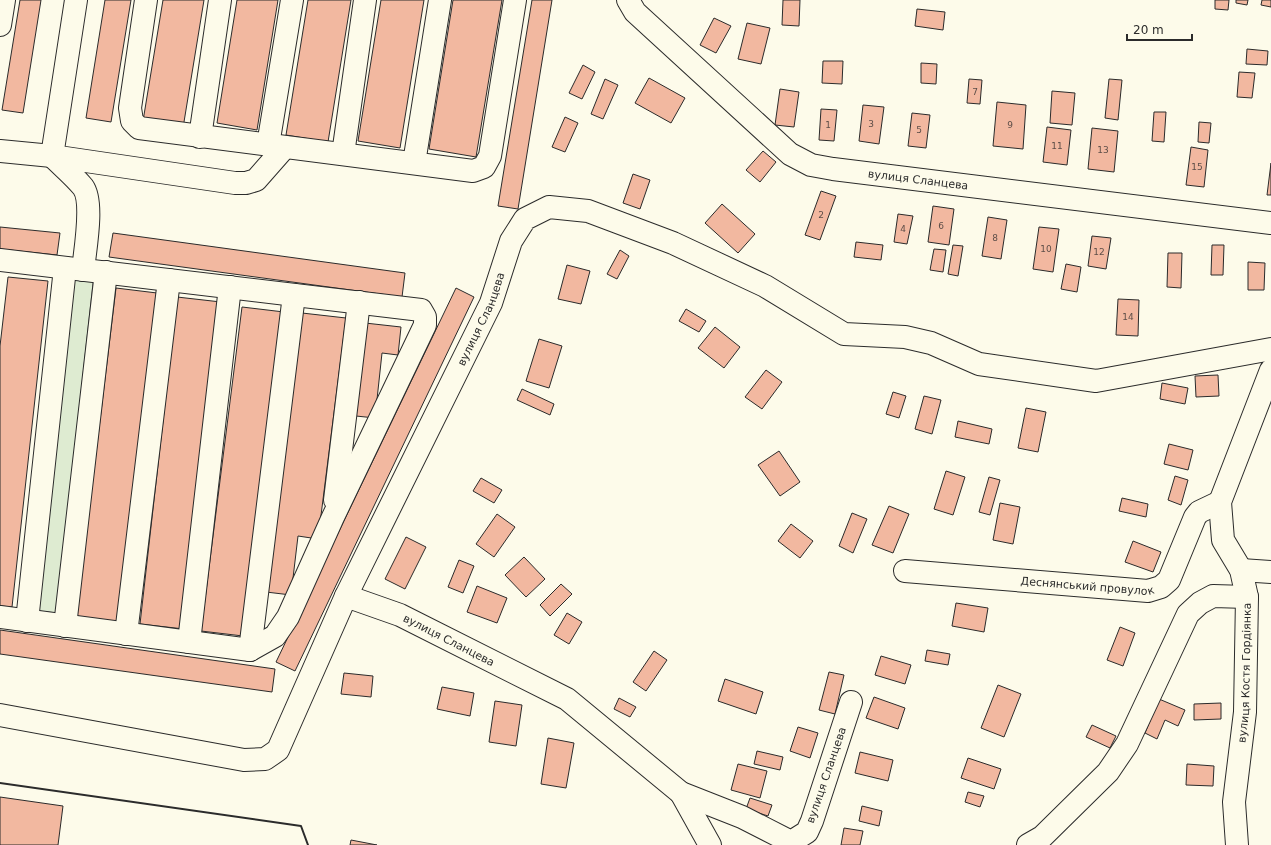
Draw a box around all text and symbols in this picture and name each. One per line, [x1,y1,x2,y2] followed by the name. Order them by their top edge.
[1127,16,1192,42] scale bar
[1133,23,1164,37] text: 20 m
[972,87,978,97] house number: 7
[868,119,874,129] house number: 3
[825,120,831,130] house number: 1
[1007,120,1013,130] house number: 9
[916,125,922,135] house number: 5
[1051,141,1063,151] house number: 11
[1097,145,1109,155] house number: 13
[1191,162,1203,172] house number: 15
[867,167,969,193] street label: вулиця Сланцева
[818,210,824,220] house number: 2
[938,221,944,231] house number: 6
[900,224,906,234] house number: 4
[992,233,998,243] house number: 8
[1040,244,1052,254] house number: 10
[1093,247,1105,257] house number: 12
[455,271,507,368] street label: вулиця Сланцева
[1122,312,1134,322] house number: 14
[1020,575,1156,598] street label: Деснянський провулок
[1235,603,1254,744] street label: вулиця Костя Гордіянка
[401,612,497,669] street label: вулиця Сланцева
[804,725,849,825] street label: вулиця Сланцева

